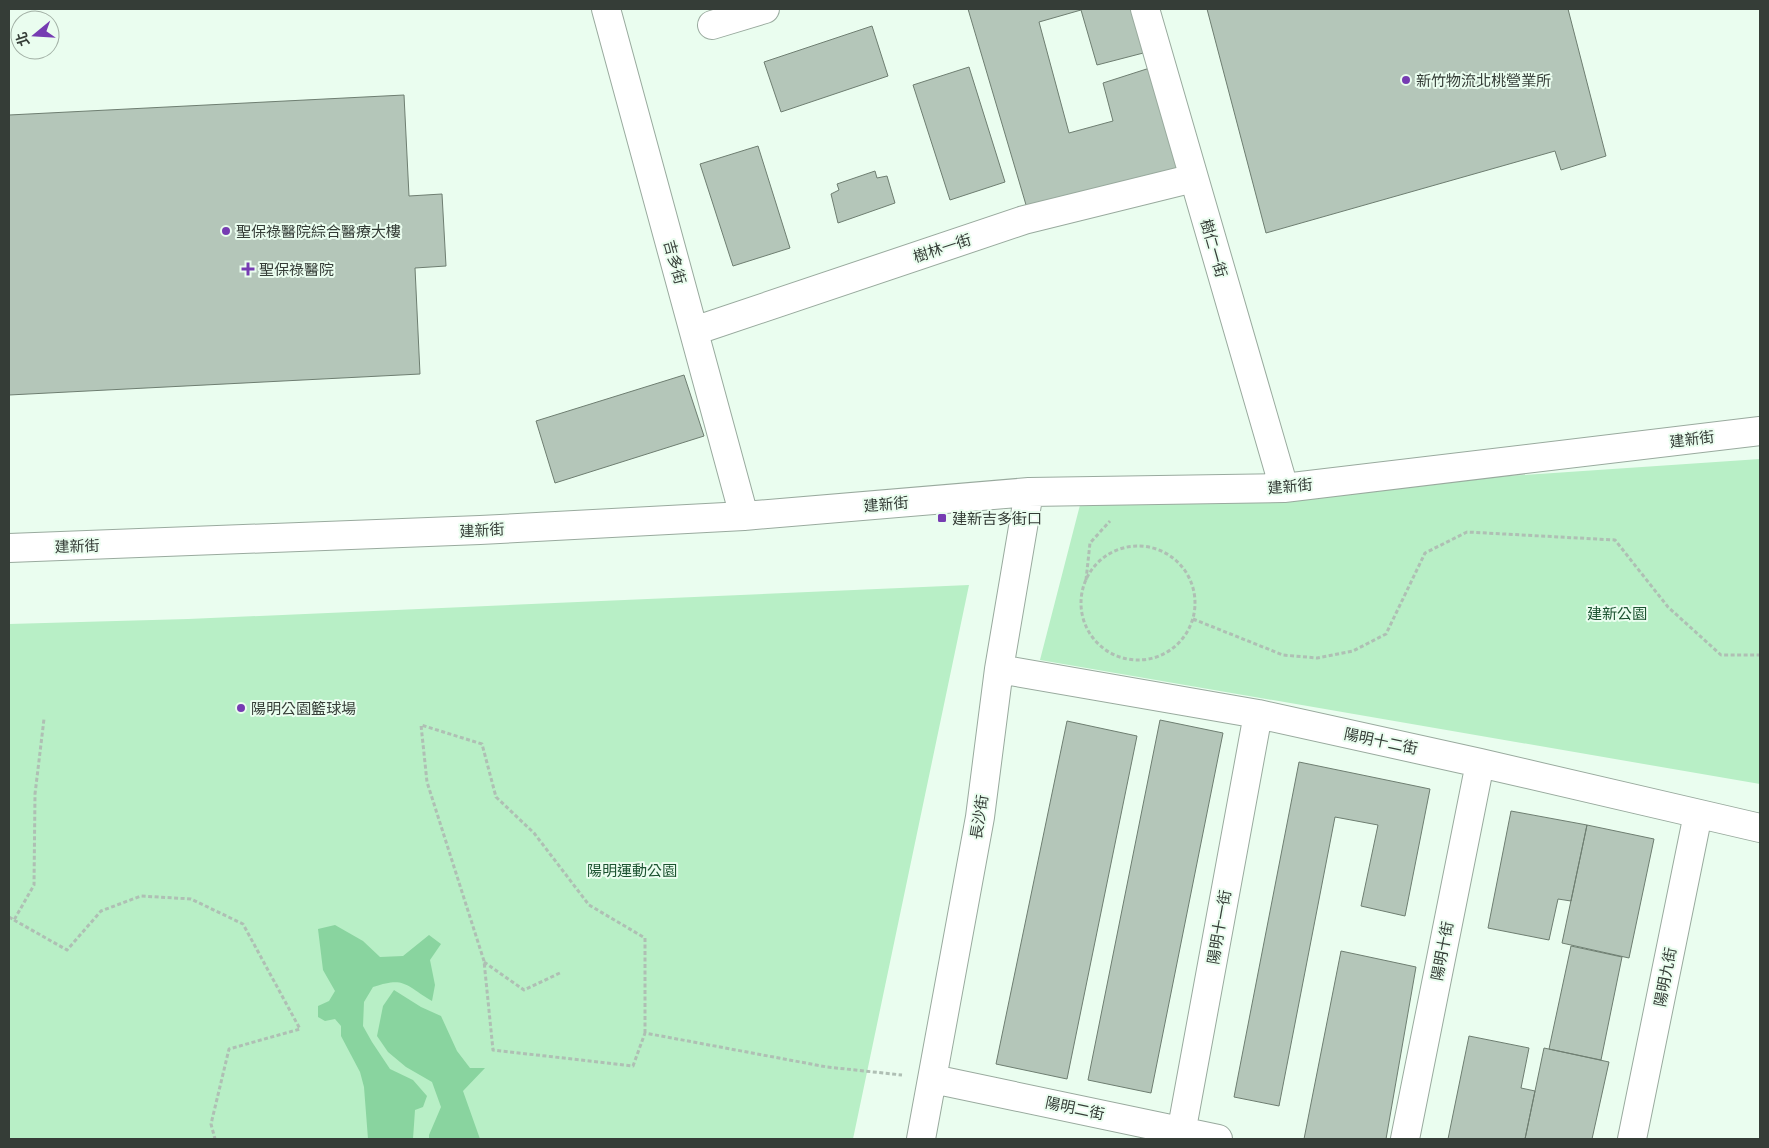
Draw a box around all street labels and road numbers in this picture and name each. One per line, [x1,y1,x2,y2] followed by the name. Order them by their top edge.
[1196,216,1232,280] street label: 樹仁一街
[910,229,974,267] street label: 樹林一街
[659,238,691,286] street label: 吉多街
[1668,426,1716,452] street label: 建新街
[1267,474,1313,498] street label: 建新街
[863,492,909,516] street label: 建新街
[459,518,505,542] street label: 建新街
[54,535,100,557] street label: 建新街
[1342,723,1420,759] street label: 陽明十二街
[965,793,993,841] street label: 長沙街
[1202,888,1236,966] street label: 陽明十一街
[1426,920,1458,982] street label: 陽明十街
[1649,946,1681,1008] street label: 陽明九街
[1043,1091,1107,1125] street label: 陽明二街

